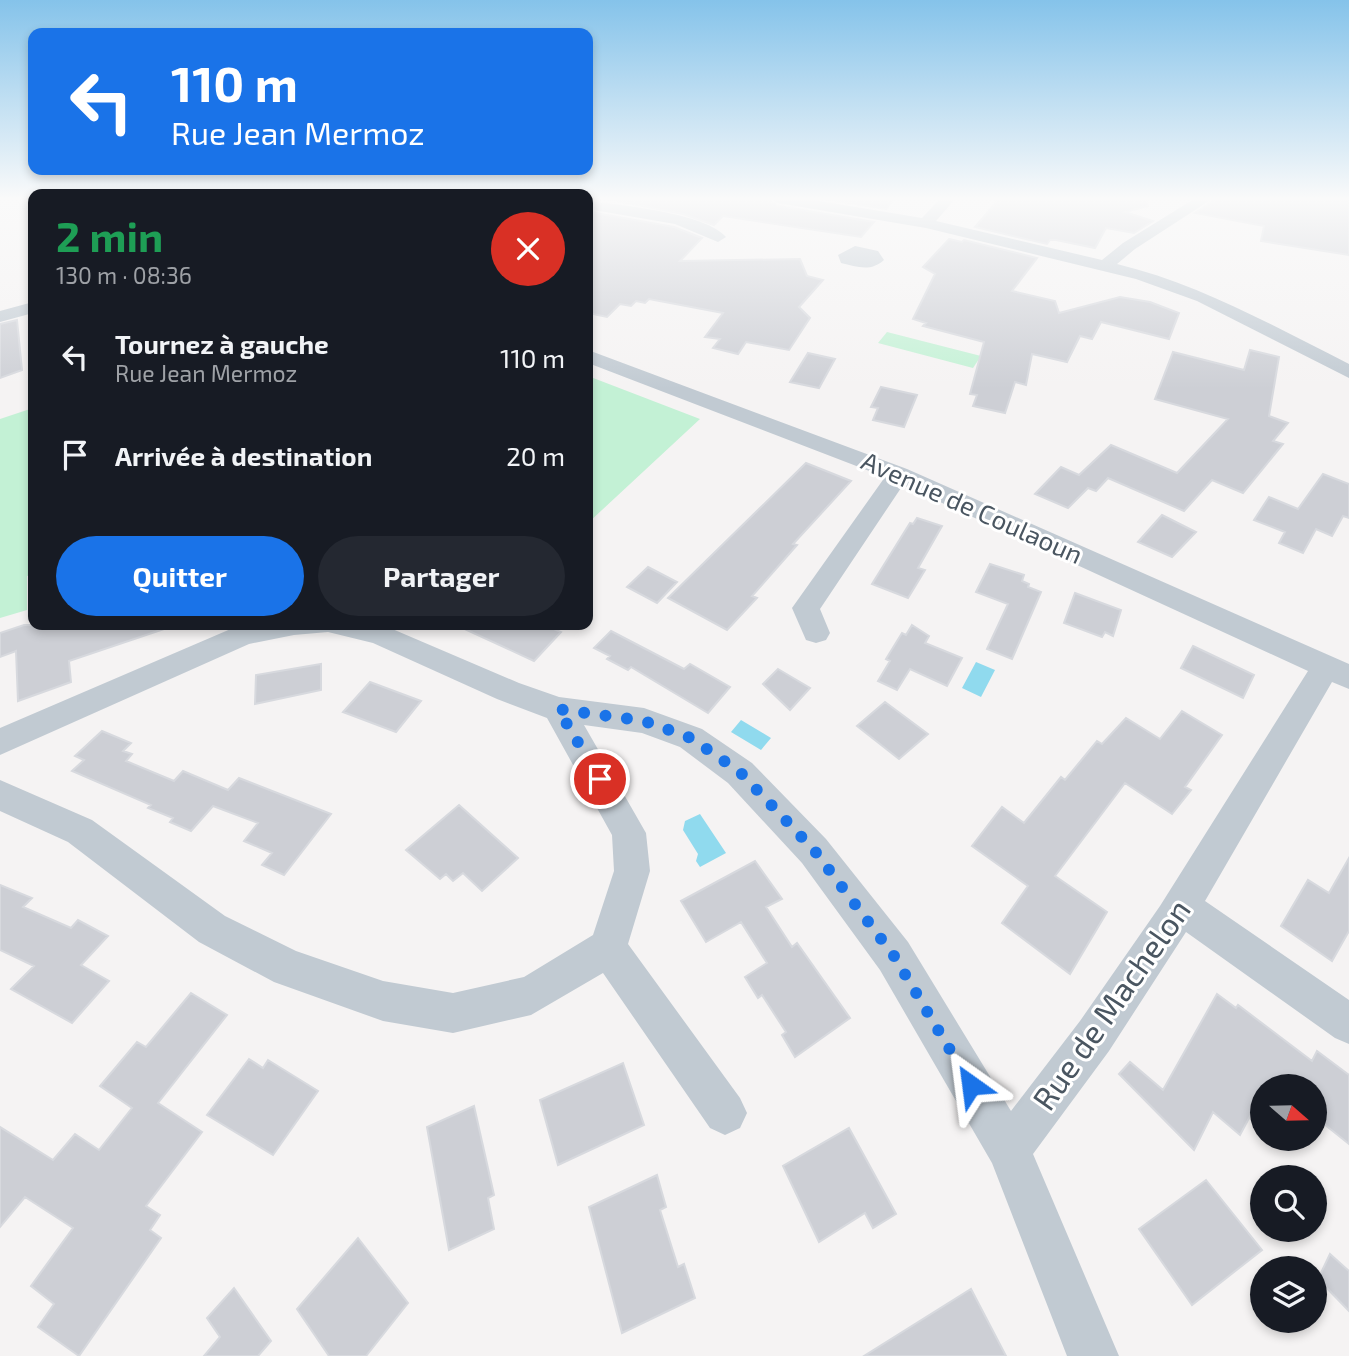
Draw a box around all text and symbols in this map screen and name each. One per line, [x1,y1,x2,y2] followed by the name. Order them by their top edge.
[171,53,298,112] text: 110 m
[56,56,147,147] icon: left
[171,113,425,151] text: Rue Jean Mermoz
[56,210,163,260] text: 2 min
[491,212,565,286] button: close
[56,261,192,289] text: 130 m · 08:36
[115,328,329,359] text: Tournez à gauche
[56,338,94,376] icon: left
[500,342,565,373] text: 110 m
[115,359,297,387] text: Rue Jean Mermoz
[56,436,94,474] icon: arrive
[115,440,372,471] text: Arrivée à destination
[506,440,565,471] text: 20 m
[857,444,1088,569] street label: Avenue de Coulaoun
[56,536,304,616] button: Quitter
[318,536,565,616] button: Partager
[570,749,630,809] pin
[581,760,619,798] icon: arrive
[1024,891,1197,1116] street label: Rue de Machelon
[934,1048,1008,1122] position arrow
[1250,1074,1326,1152] north arrow
[1250,1074,1327,1333] map controls
[1250,1165,1327,1242] button: search
[1250,1256,1327,1333] button: layers

